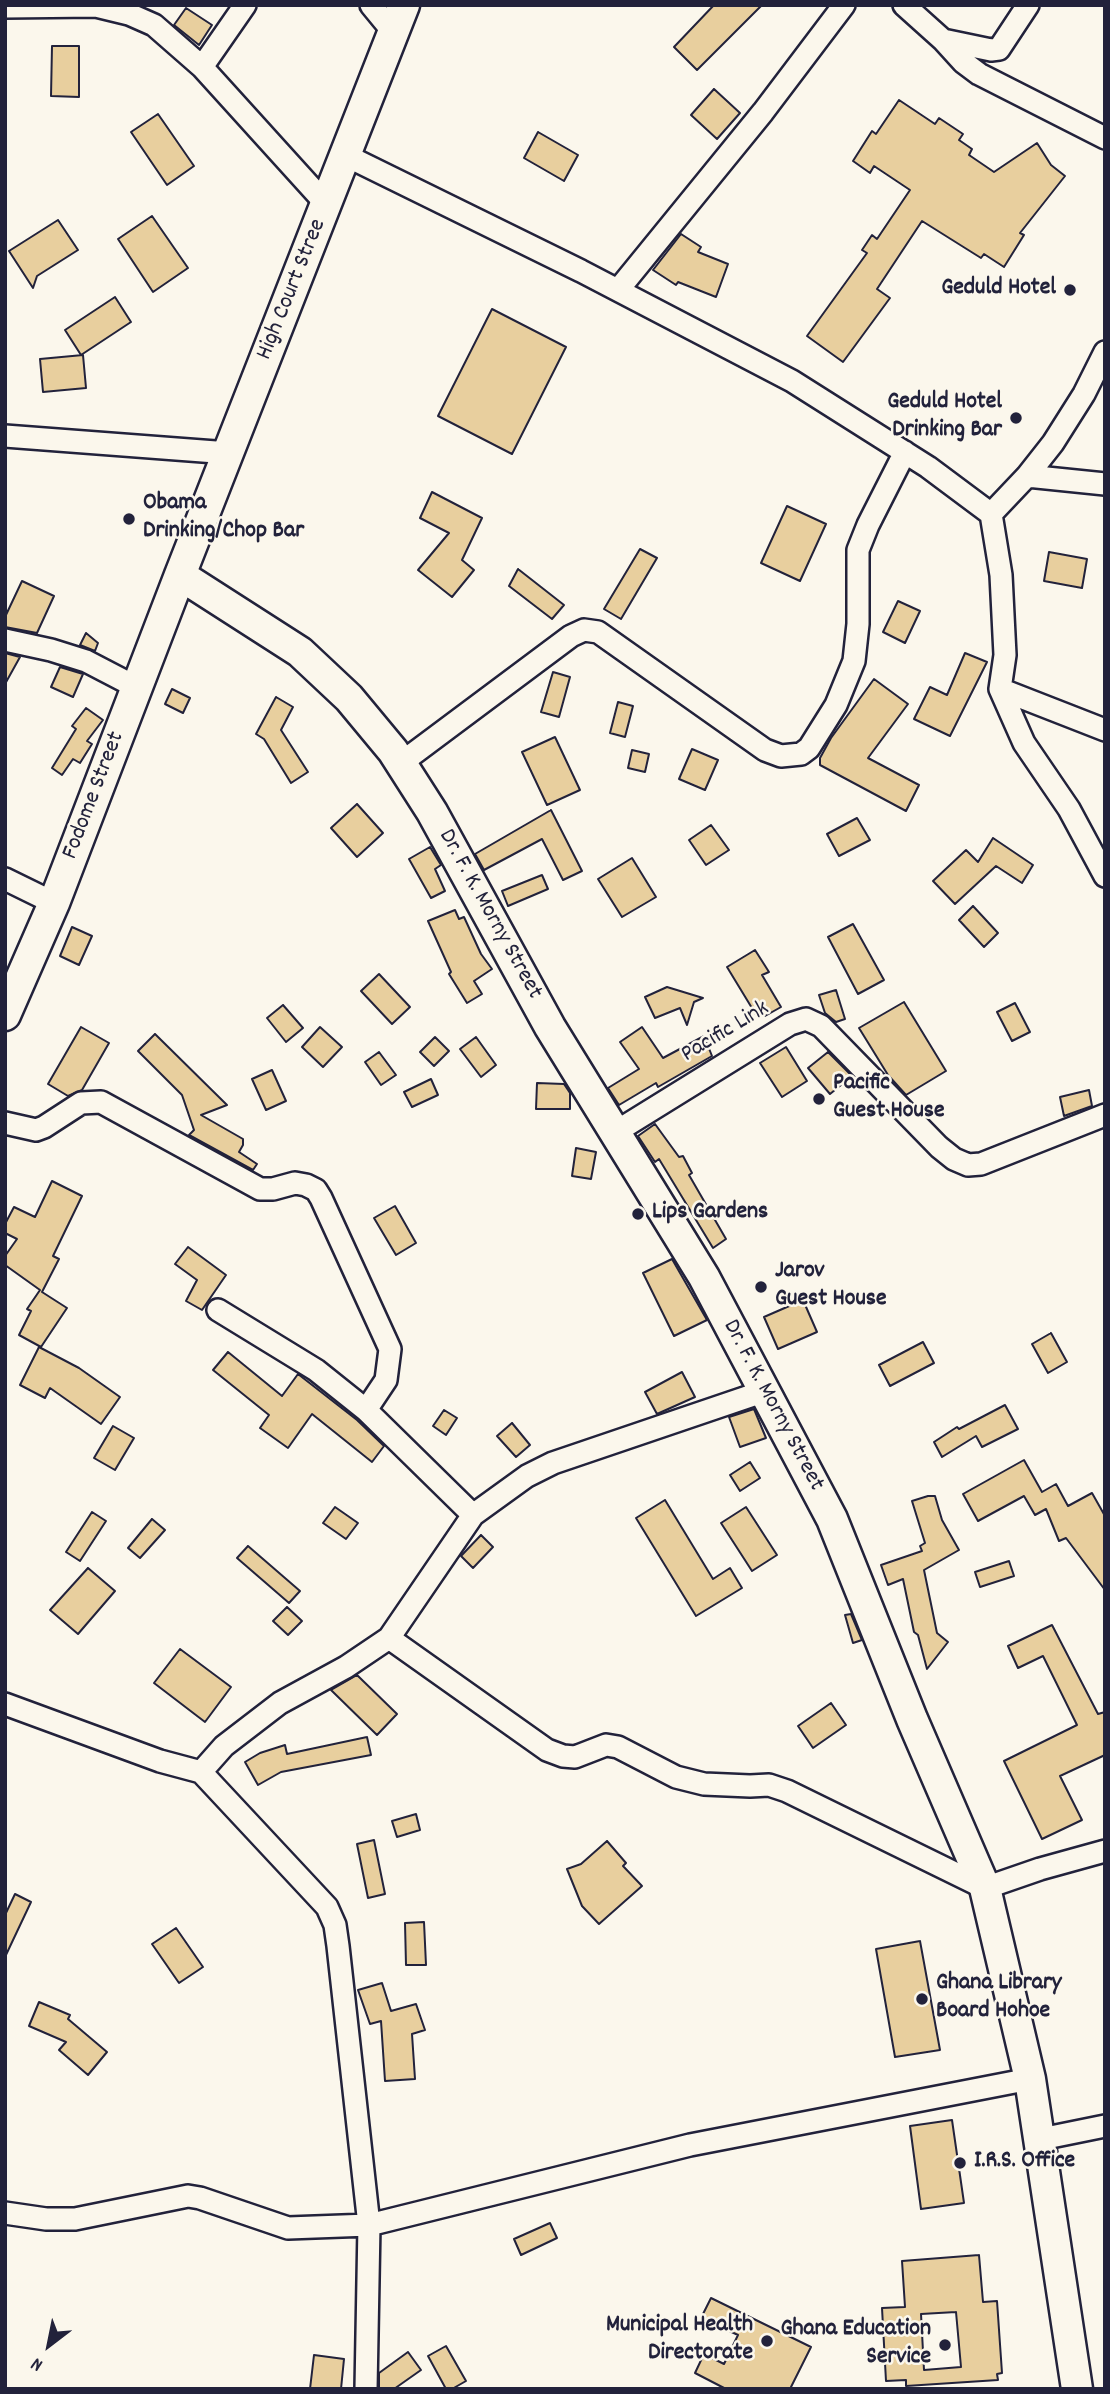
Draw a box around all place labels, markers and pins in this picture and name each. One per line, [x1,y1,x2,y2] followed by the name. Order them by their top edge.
[941,276,1056,304] place label: Geduld Hotel
[1062,282,1078,298] marker: Geduld Hotel
[887,390,1002,446] place label: Geduld Hotel Drinking Bar
[1008,410,1024,426] marker: Geduld Hotel Drinking Bar
[143,491,304,547] place label: Obama Drinking/Chop Bar
[121,511,137,527] marker: Obama Drinking/Chop Bar
[833,1071,944,1127] place label: Pacific Guest House
[811,1091,827,1107] marker: Pacific Guest House
[652,1200,768,1228] place label: Lips Gardens
[630,1206,646,1222] marker: Lips Gardens
[775,1259,886,1315] place label: Jarov Guest House
[753,1279,769,1295] marker: Jarov Guest House
[936,1971,1062,2027] place label: Ghana Library Board Hohoe
[914,1991,930,2007] marker: Ghana Library Board Hohoe
[974,2149,1075,2177] place label: I.R.S. Office
[952,2155,968,2171] marker: I.R.S. Office
[606,2313,753,2369] place label: Municipal Health Directorate
[780,2317,931,2373] place label: Ghana Education Service
[759,2333,775,2349] marker: Municipal Health Directorate
[937,2337,953,2353] marker: Ghana Education Service

